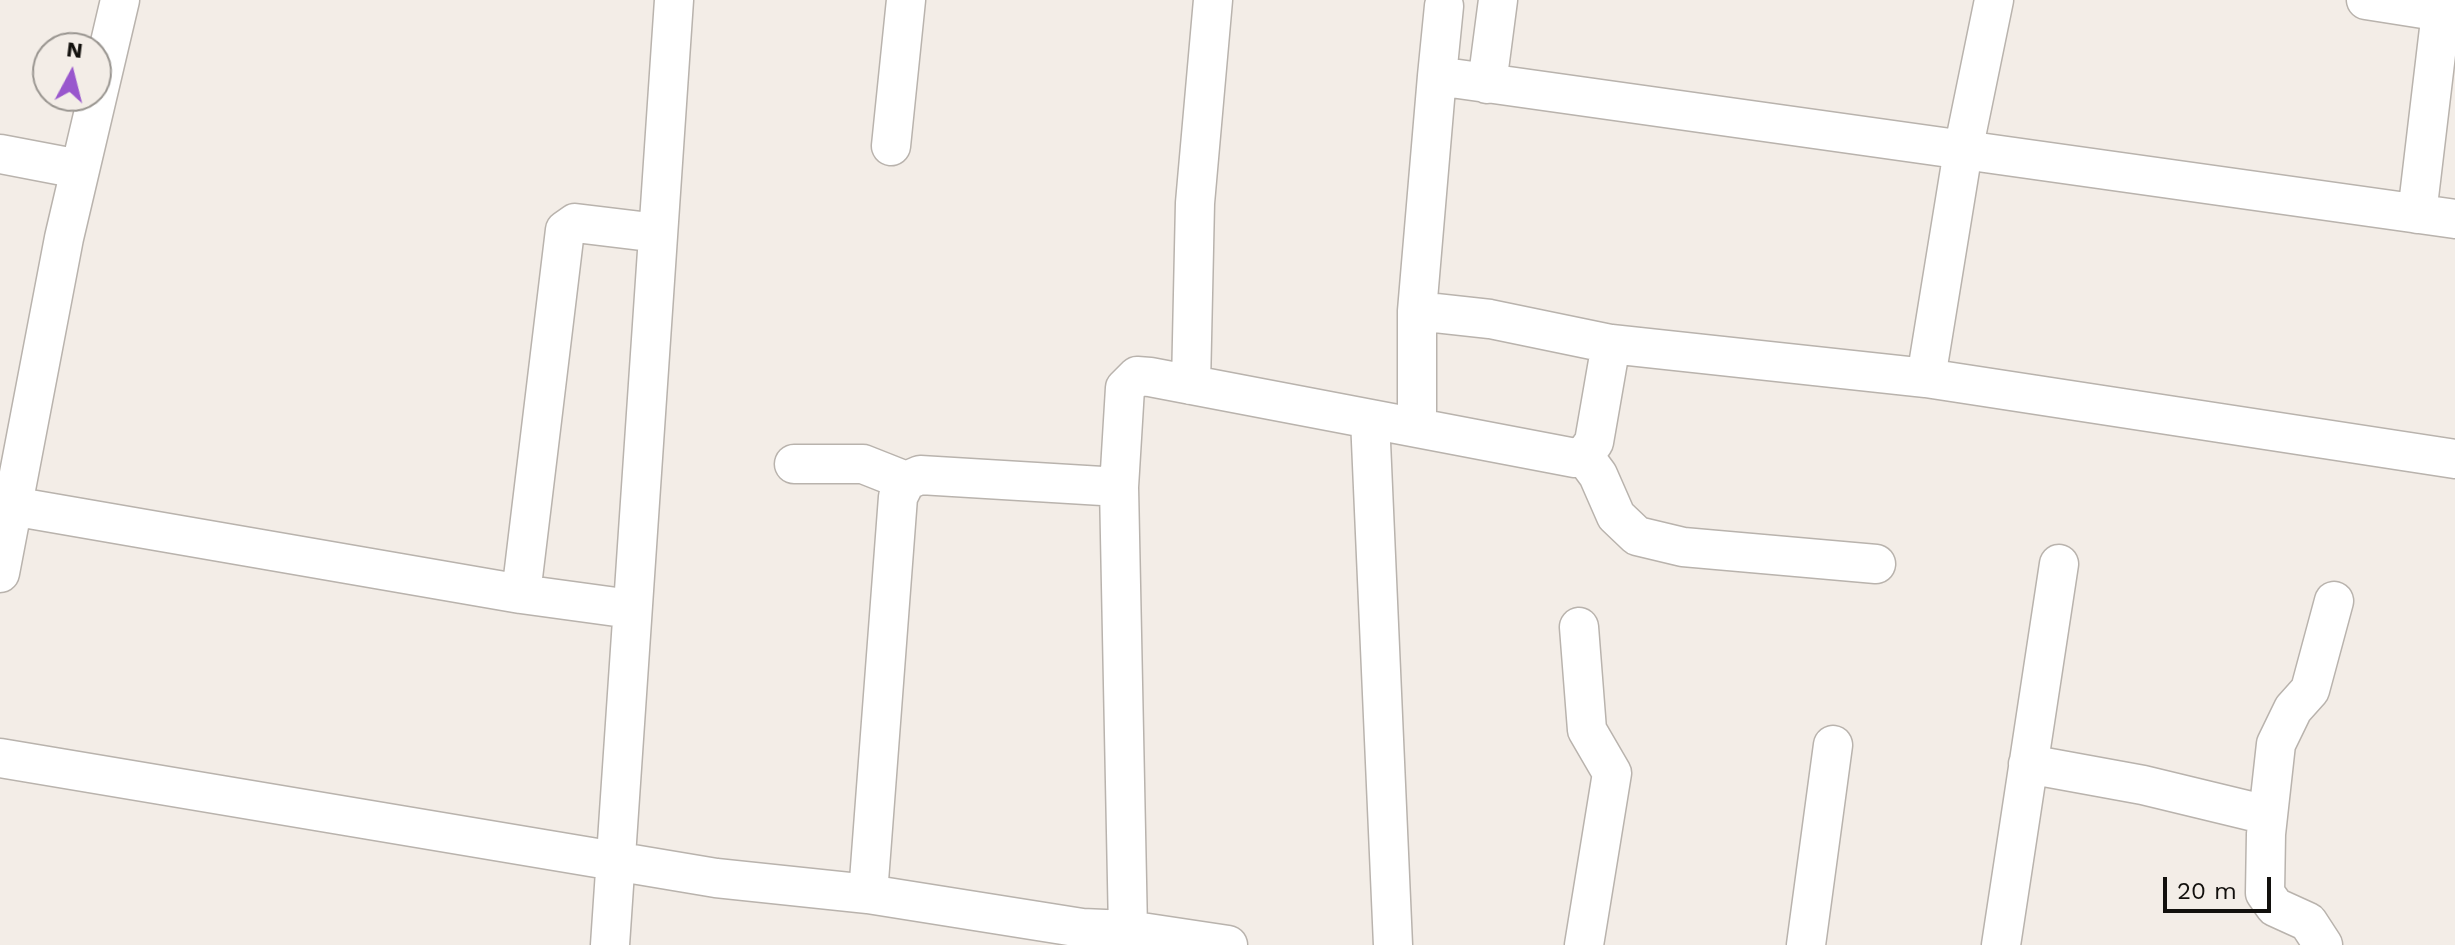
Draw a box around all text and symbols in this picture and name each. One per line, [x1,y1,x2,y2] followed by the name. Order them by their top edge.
[32,32,112,112] north arrow
[65,36,84,63] text: N
[2167,861,2275,911] scale bar
[2177,877,2237,905] text: 20 m

